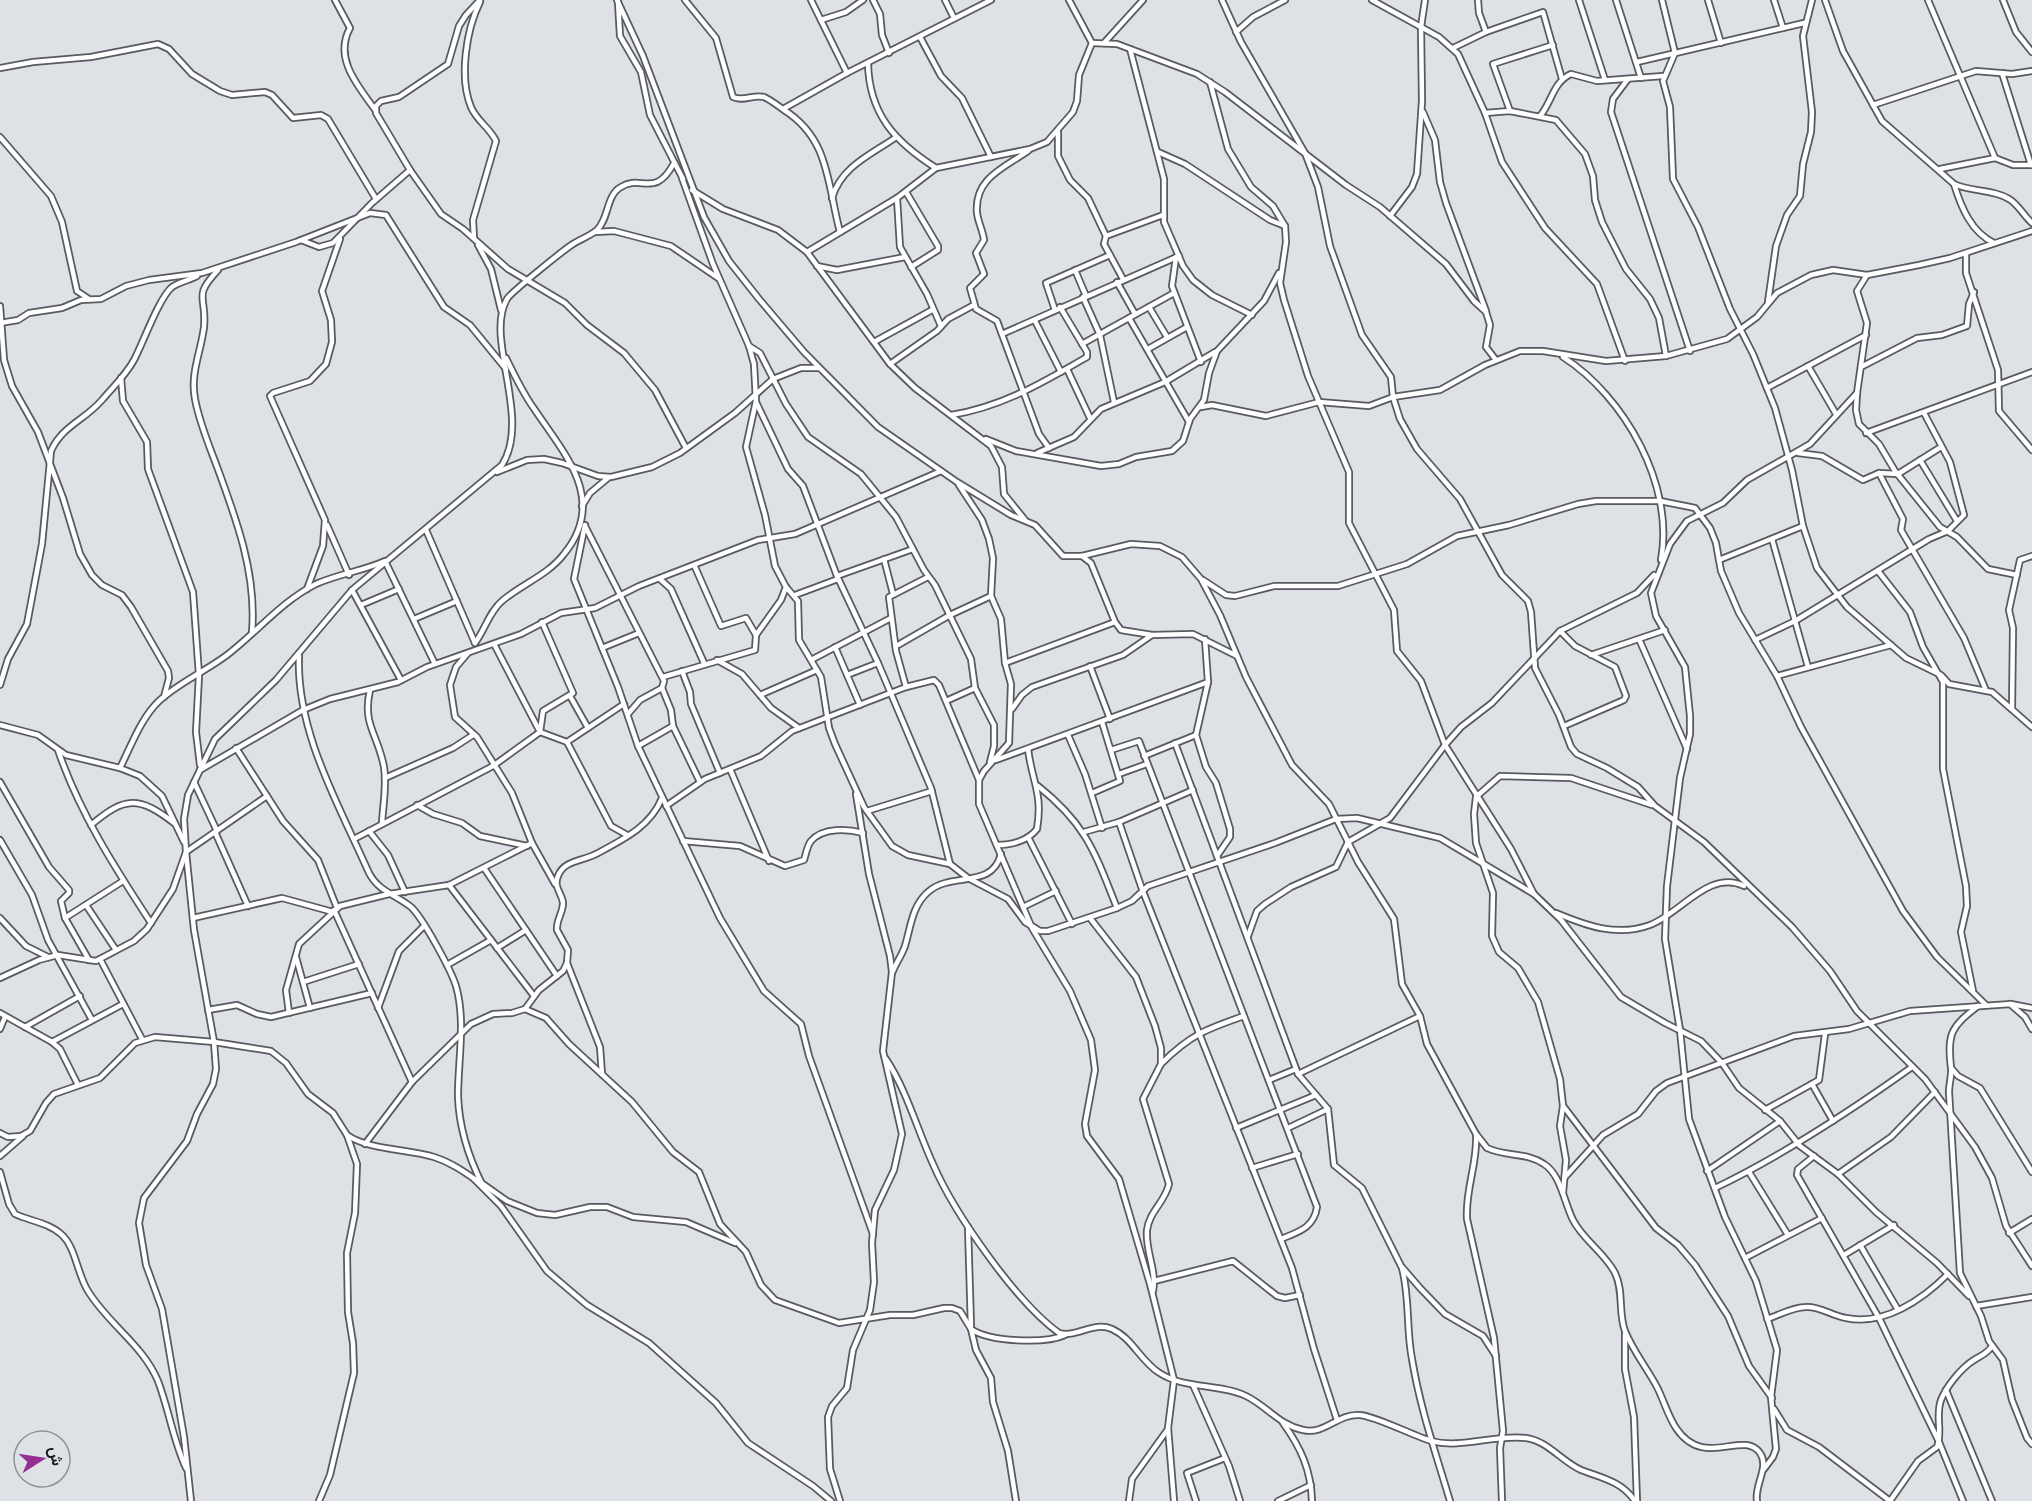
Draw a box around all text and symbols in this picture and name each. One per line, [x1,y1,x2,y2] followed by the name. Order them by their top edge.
[12,1429,72,1489] north arrow
[45,1445,67,1467] text: ش

